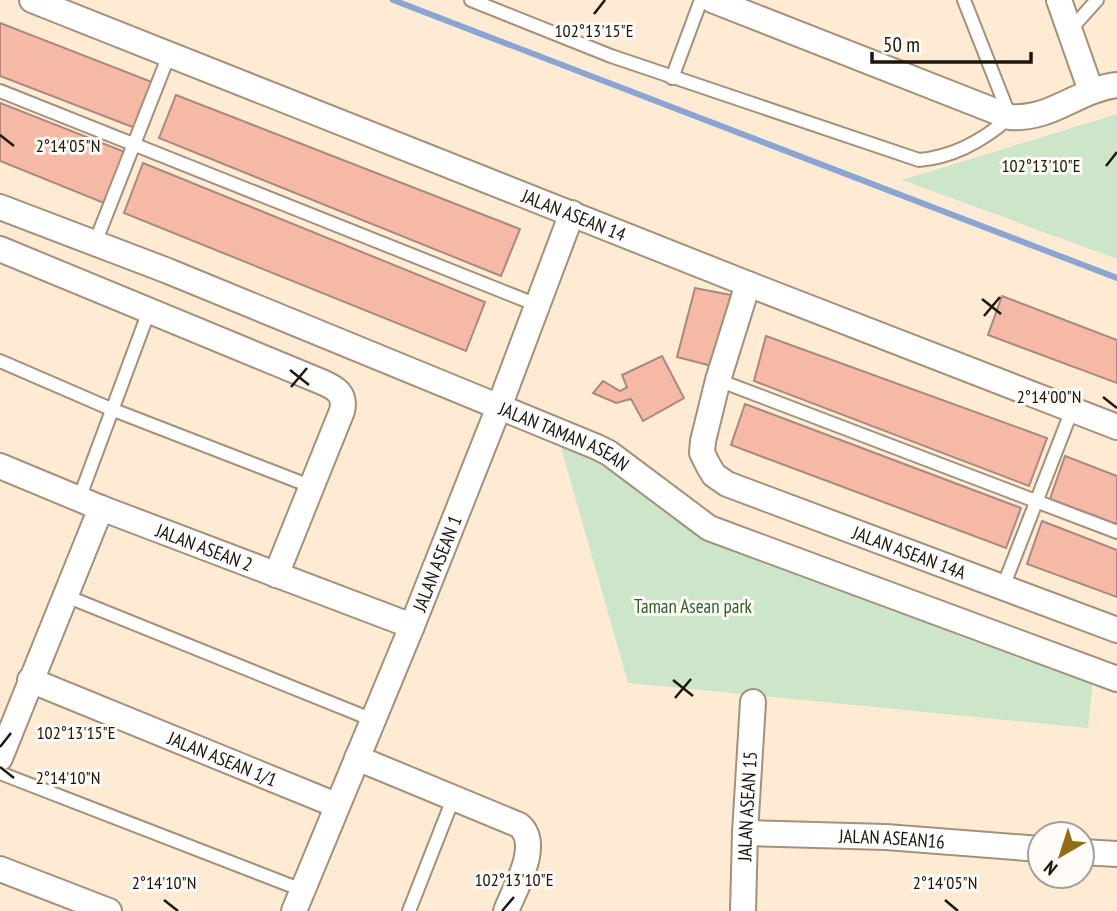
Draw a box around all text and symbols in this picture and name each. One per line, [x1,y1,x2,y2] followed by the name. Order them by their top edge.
[555,19,633,42] text: 102°13'15"E
[872,21,1031,65] scale bar
[883,31,920,58] text: 50 m
[36,134,100,157] text: 2°14'05"N
[1002,154,1080,177] text: 102°13'10"E
[517,183,630,247] street label: JALAN ASEAN 14
[1017,385,1081,408] text: 2°14'00"N
[495,396,634,476] street label: JALAN TAMAN ASEAN
[407,512,467,616] street label: JALAN ASEAN 1
[152,518,256,576] street label: JALAN ASEAN 2
[848,520,969,584] street label: JALAN ASEAN 14A
[634,594,753,618] park label: Taman Asean park
[37,721,115,744] text: 102°13'15"E
[164,725,281,792] street label: JALAN ASEAN 1/1
[732,750,762,862] street label: JALAN ASEAN 15
[36,766,100,789] text: 2°14'10"N
[1026,820,1096,890] north arrow
[838,824,946,854] street label: JALAN ASEAN16
[1039,856,1062,881] text: N
[475,868,553,891] text: 102°13'10"E
[132,871,196,894] text: 2°14'10"N
[913,871,977,894] text: 2°14'05"N

